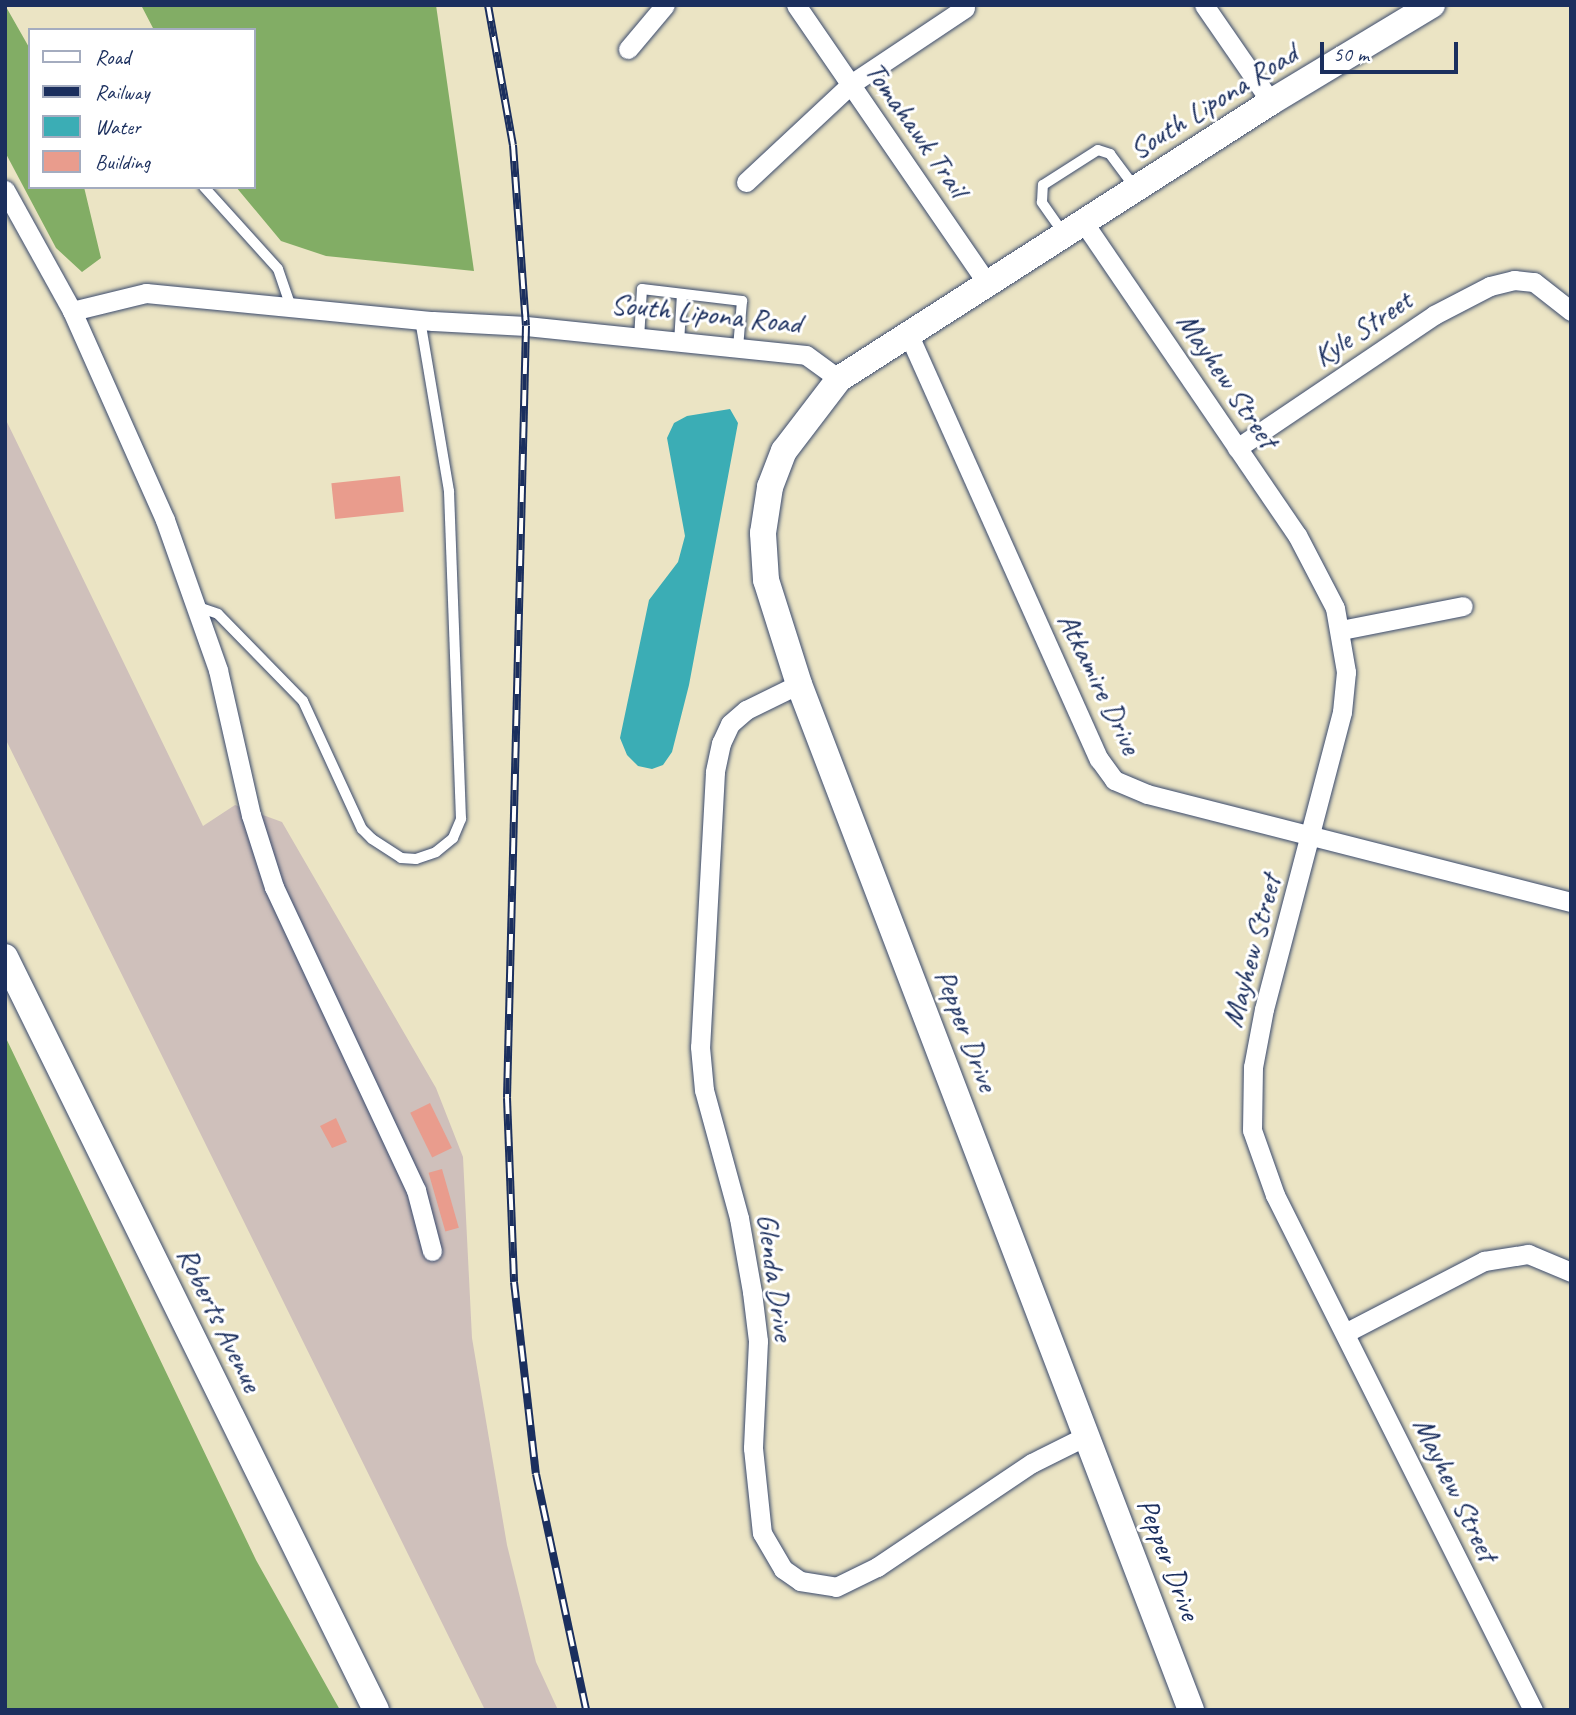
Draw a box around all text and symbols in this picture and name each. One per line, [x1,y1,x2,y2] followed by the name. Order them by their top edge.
[28,28,256,189] legend
[1324,28,1462,72] scale bar
[1123,35,1303,167] street label: South Lipona Road
[1333,41,1369,67] text: 50 m
[95,44,130,70] text: Road
[858,55,976,203] street label: Tomahawk Trail
[95,79,149,105] text: Railway
[95,114,141,140] text: Water
[95,149,150,175] text: Building
[1306,282,1418,374] street label: Kyle Street
[609,285,803,341] street label: South Lipona Road
[1170,305,1286,455] street label: Mayhew Street
[1050,606,1150,760] street label: Atkamire Drive
[1213,871,1289,1031] street label: Mayhew Street
[927,964,1007,1096] street label: Pepper Drive
[749,1211,803,1343] street label: Glenda Drive
[170,1241,270,1397] street label: Roberts Avenue
[1406,1411,1506,1567] street label: Mayhew Street
[1129,1493,1209,1625] street label: Pepper Drive

